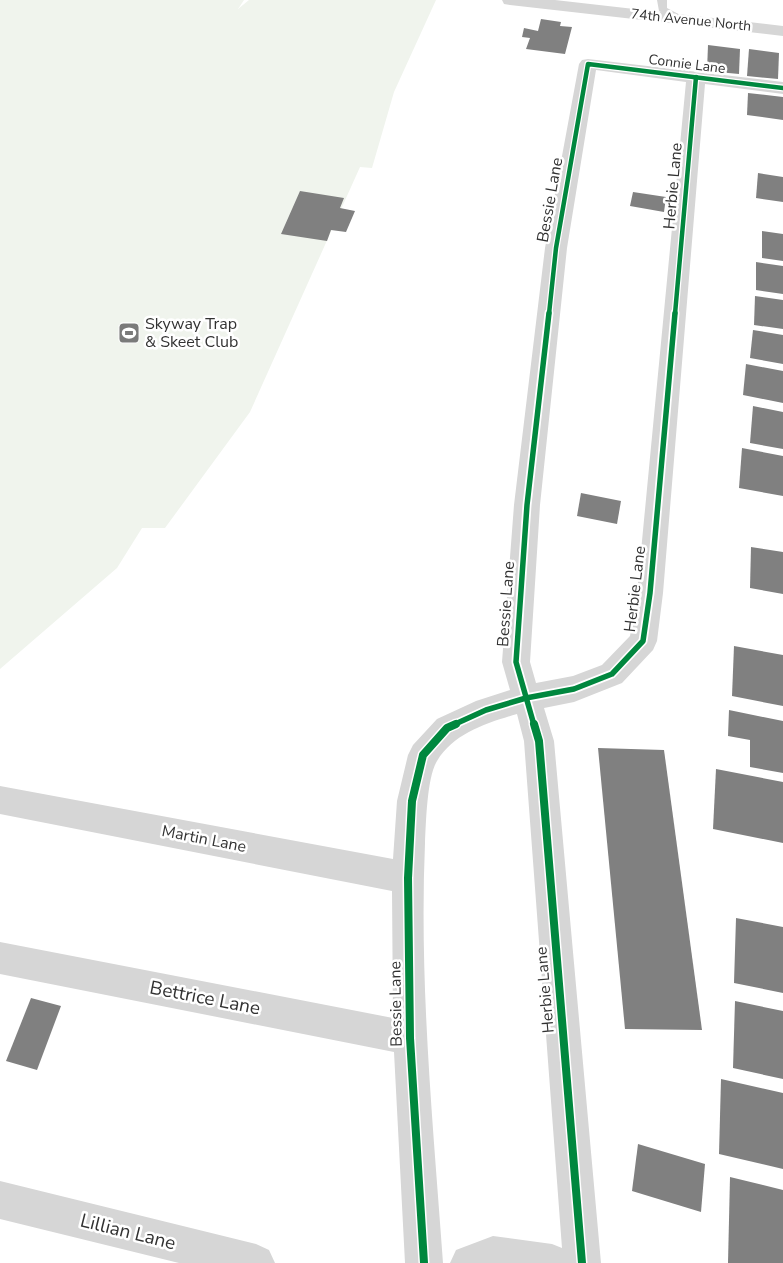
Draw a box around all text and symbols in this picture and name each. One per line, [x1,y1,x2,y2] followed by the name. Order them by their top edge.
[630,4,752,36] street label: 74th Avenue North
[647,50,727,78] street label: Connie Lane
[658,142,688,230] street label: Herbie Lane
[532,156,568,244] street label: Bessie Lane
[145,313,238,353] place label: Skyway Trap & Skeet Club
[117,321,141,345] sports icon: Skyway Trap & Skeet Club
[619,545,651,633] street label: Herbie Lane
[492,560,520,648] street label: Bessie Lane
[160,820,248,858] street label: Martin Lane
[530,946,560,1034] street label: Herbie Lane
[384,961,408,1047] street label: Bessie Lane
[148,975,262,1021] street label: Bettrice Lane
[78,1208,178,1256] street label: Lillian Lane

